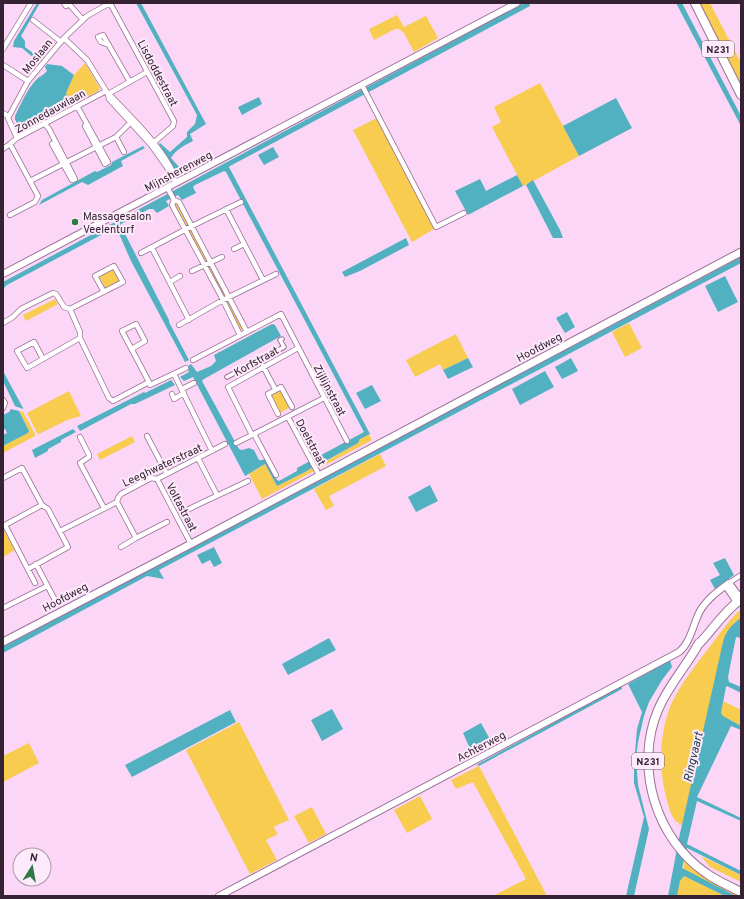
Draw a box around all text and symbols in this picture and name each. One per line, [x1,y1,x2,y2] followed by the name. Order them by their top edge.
[19,36,56,77] street label: Moslaan
[134,38,180,109] street label: Lisdoddestraat
[702,41,734,57] road number: N231
[13,87,88,137] street label: Zonnedauwlaan
[142,148,215,196] street label: Mijnsherenweg
[83,210,151,237] place label: Massagesalon Veelenturf
[70,217,80,227] marker: Massagesalon Veelenturf
[514,330,565,366] street label: Hoofdweg
[232,344,281,380] street label: Korfstraat
[310,362,349,419] street label: Zijlijnstraat
[292,417,328,468] street label: Doelstraat
[120,441,205,491] street label: Leeghwaterstraat
[162,481,200,534] street label: Voltastraat
[40,580,91,616] street label: Hoofdweg
[455,728,508,766] street label: Achterweg
[680,730,708,784] water label: Ringvaart
[632,753,664,769] road number: N231
[12,847,52,887] north arrow
[29,851,39,866] text: N

